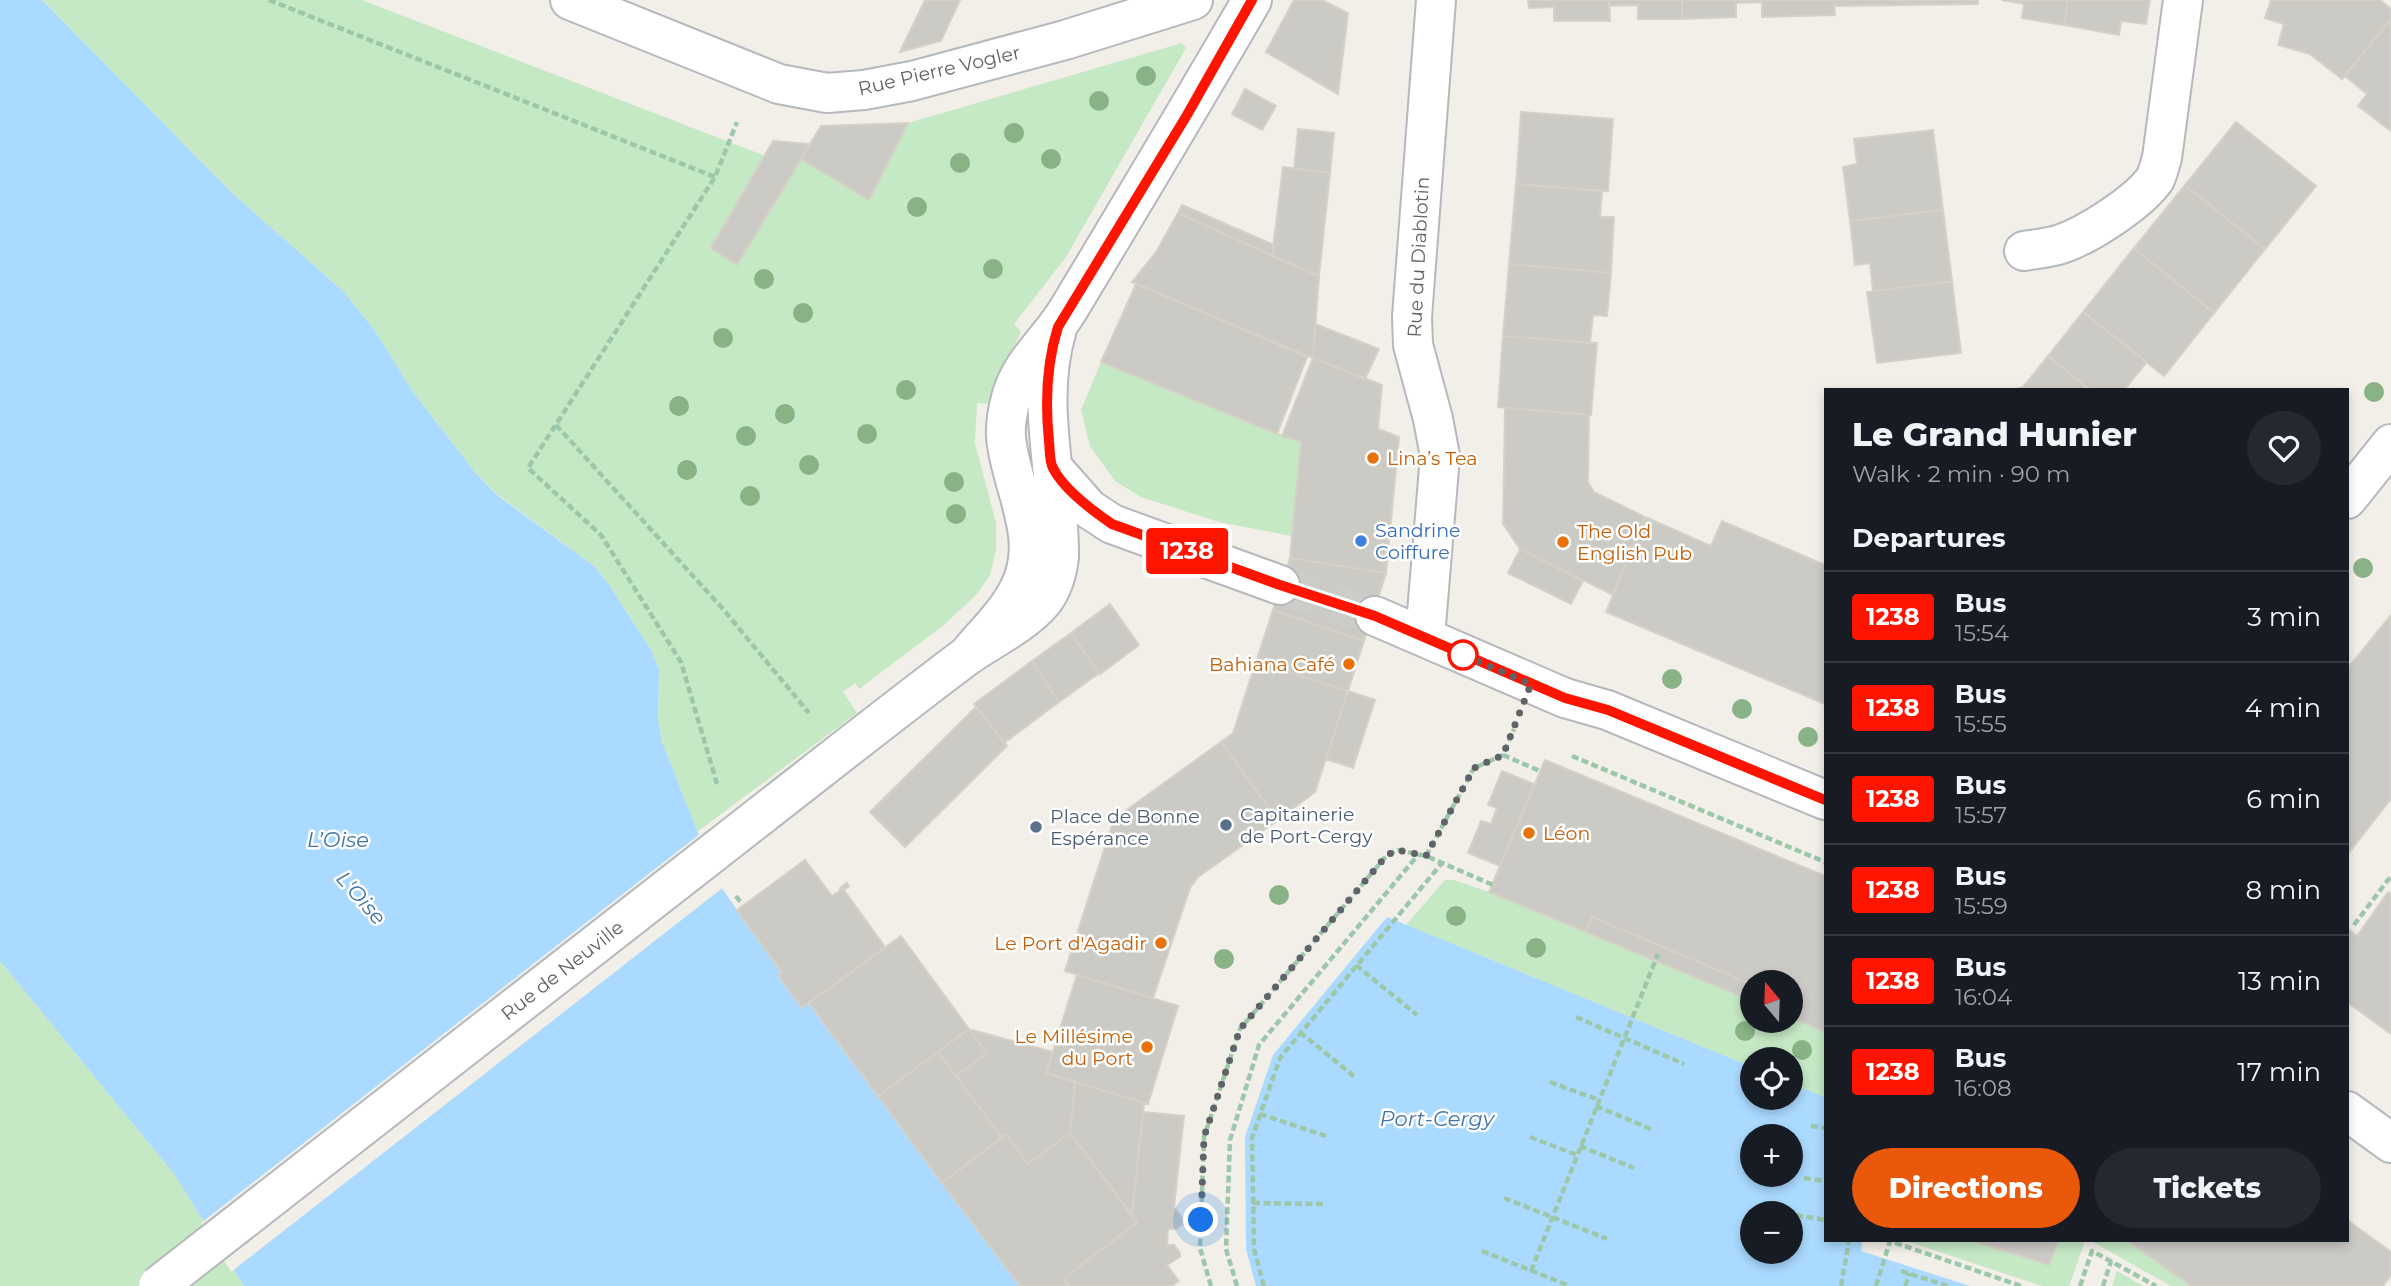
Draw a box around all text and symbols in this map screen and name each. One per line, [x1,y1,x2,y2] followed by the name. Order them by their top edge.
[856,41,1022,100] street label: Rue Pierre Vogler
[1403,176,1434,338] street label: Rue du Diablotin
[2247,411,2321,485] button: heart
[1852,414,2137,454] text: Le Grand Hunier
[1387,447,1477,470] place label: Lina’s Tea
[1365,450,1381,466] marker: Lina’s Tea
[1852,460,2070,488] text: Walk · 2 min · 90 m
[1375,519,1461,564] place label: Sandrine Coiffure
[1577,520,1692,565] place label: The Old English Pub
[1852,522,2006,554] text: Departures
[1138,528,1236,574] line badge: 1238
[1353,533,1369,549] marker: Sandrine Coiffure
[1555,534,1571,550] marker: The Old English Pub
[1160,536,1214,565] text: 1238
[1955,587,2006,619] text: Bus
[2247,601,2321,633] text: 3 min
[1866,602,1920,631] text: 1238
[1955,619,2009,647] text: 15:54
[1448,640,1478,670] unlabelled marker
[1209,653,1335,676] place label: Bahiana Café
[1341,656,1357,672] marker: Bahiana Café
[1955,678,2006,710] text: Bus
[2245,692,2321,724] text: 4 min
[1866,693,1920,722] text: 1238
[1955,710,2007,738] text: 15:55
[1955,769,2006,801] text: Bus
[2246,783,2321,815] text: 6 min
[1866,784,1920,813] text: 1238
[1955,801,2007,829] text: 15:57
[1240,803,1373,848] place label: Capitainerie de Port-Cergy
[1050,805,1200,850] place label: Place de Bonne Espérance
[1218,817,1234,833] marker: Capitainerie de Port-Cergy
[1028,819,1044,835] marker: Place de Bonne Espérance
[1543,822,1590,845] place label: Léon
[1521,825,1537,841] marker: Léon
[307,827,369,852] water label: L’Oise
[1955,860,2006,892] text: Bus
[331,866,391,930] water label: L'Oise
[2245,874,2321,906] text: 8 min
[1866,875,1920,904] text: 1238
[1955,892,2008,920] text: 15:59
[496,915,628,1025] street label: Rue de Neuville
[994,932,1147,955] place label: Le Port d'Agadir
[1153,935,1169,951] marker: Le Port d'Agadir
[1955,951,2006,983] text: Bus
[2238,965,2321,997] text: 13 min
[1866,966,1920,995] text: 1238
[1740,970,1802,1032] north arrow
[1740,970,1803,1264] map controls
[1955,983,2012,1011] text: 16:04
[1015,1025,1133,1070] place label: Le Millésime du Port
[1139,1039,1155,1055] marker: Le Millésime du Port
[1955,1042,2006,1074] text: Bus
[1740,1047,1803,1110] button: locate
[2237,1056,2321,1088] text: 17 min
[1866,1057,1920,1086] text: 1238
[1955,1074,2012,1102] text: 16:08
[1380,1106,1496,1131] water label: Port-Cergy
[1740,1124,1803,1187] button: +
[1852,1148,2080,1228] button: Directions
[2094,1148,2321,1228] button: Tickets
[1740,1201,1803,1264] button: −
[1183,1202,1218,1237] your location

